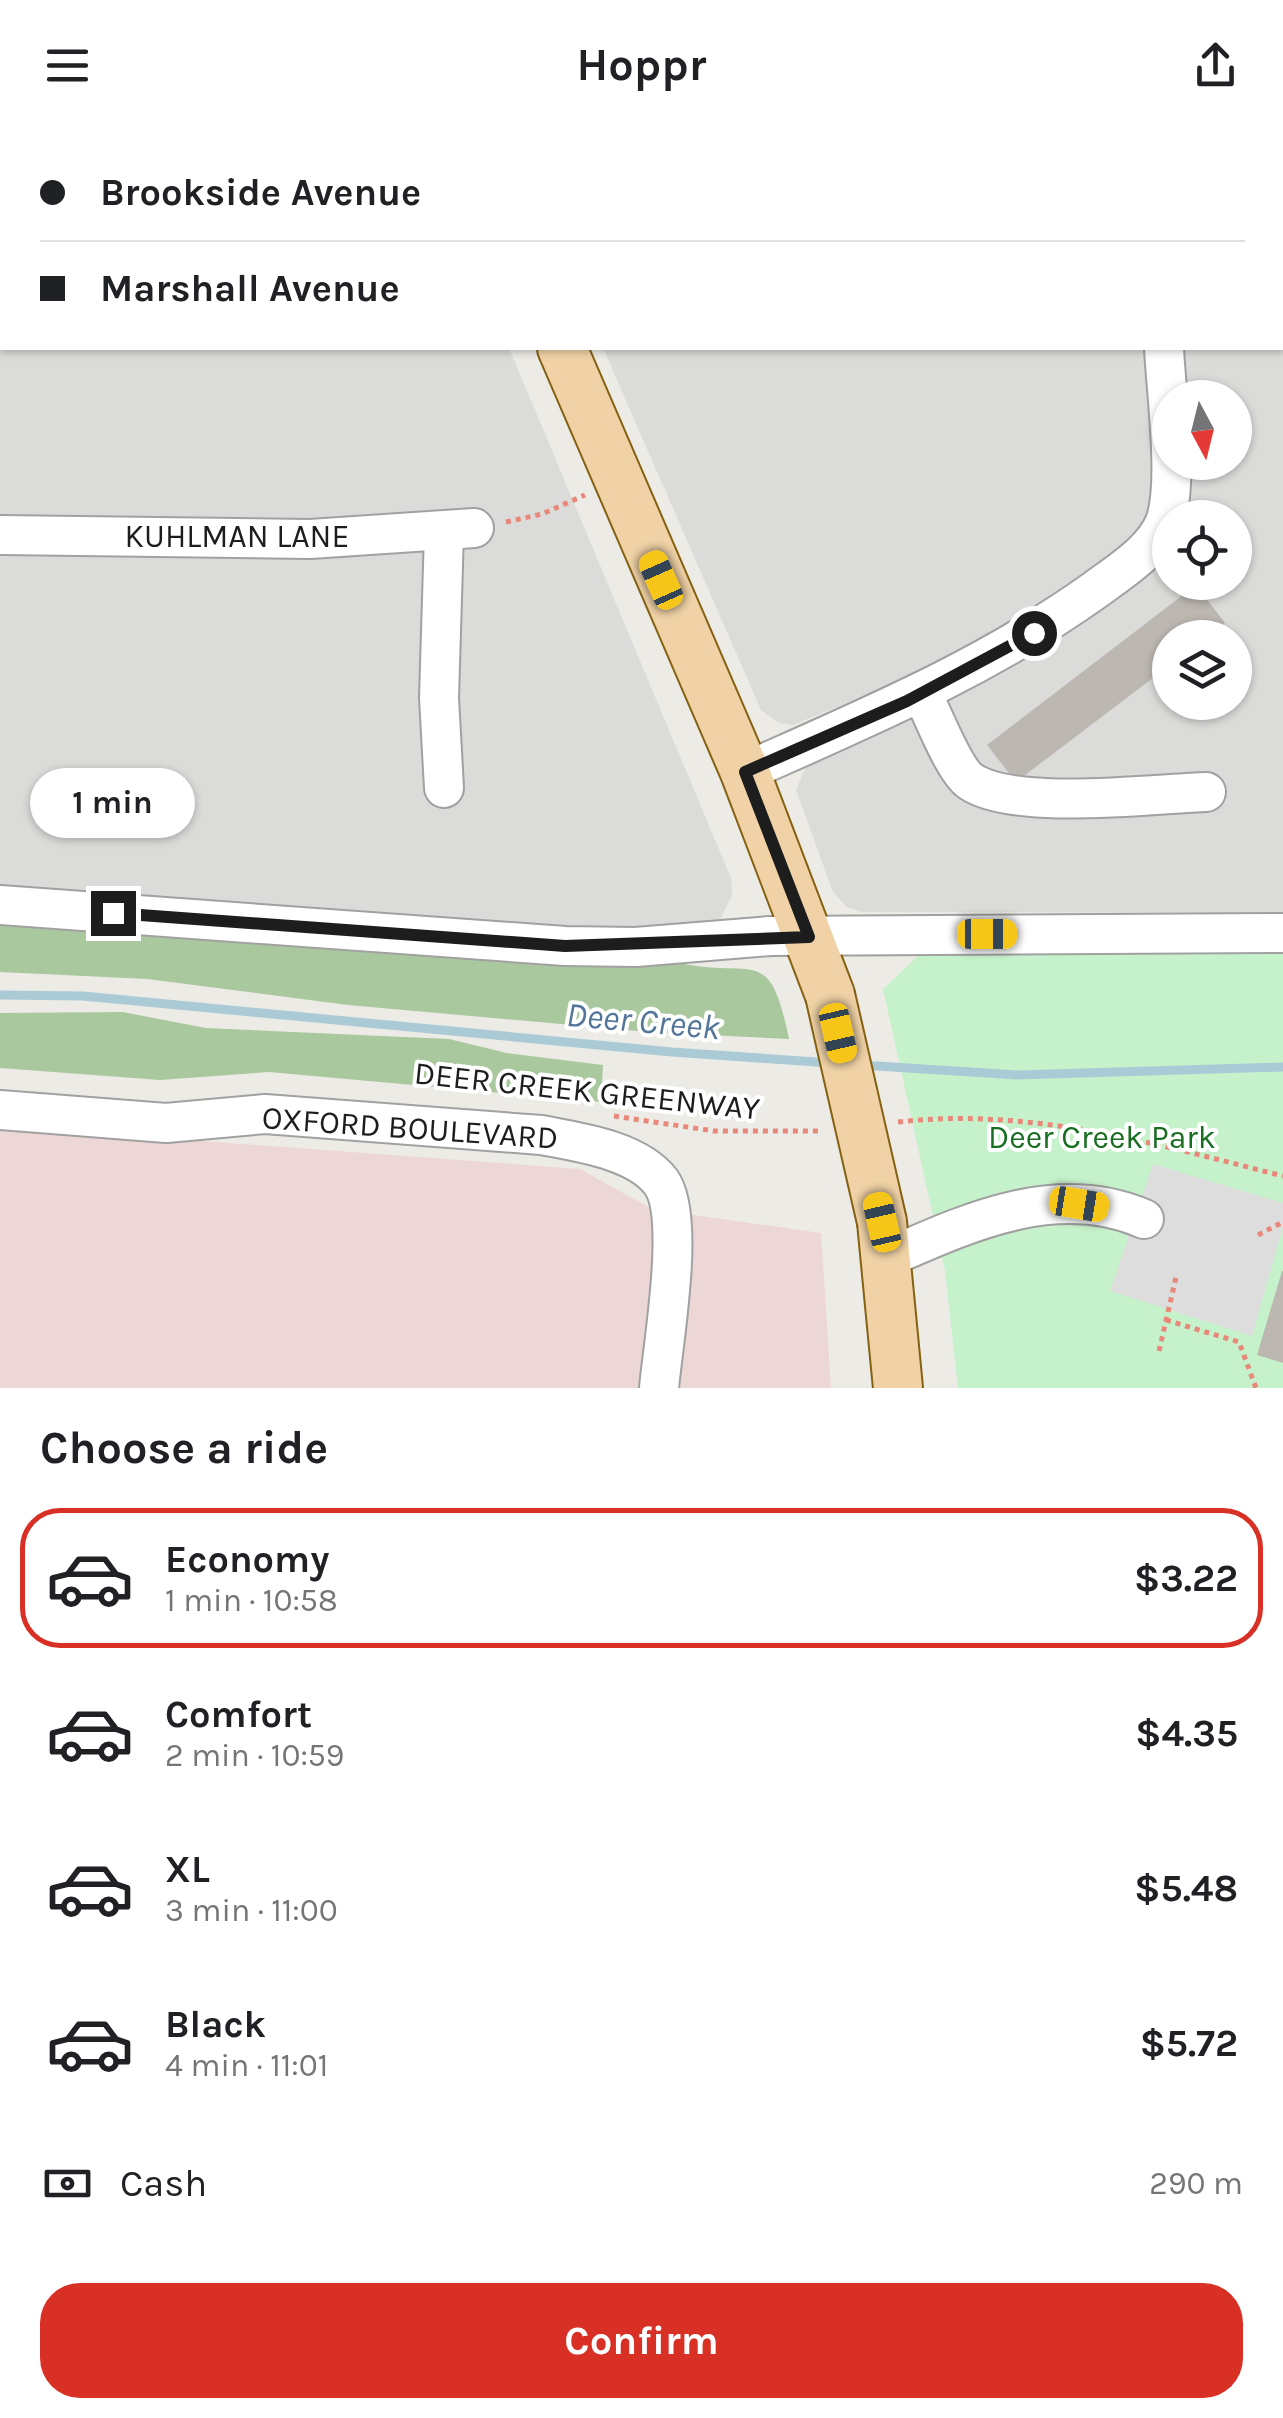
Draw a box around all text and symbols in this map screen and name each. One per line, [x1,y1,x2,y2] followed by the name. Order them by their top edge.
[40,38,95,93] icon: menu
[1188,38,1243,93] icon: share
[577,39,706,91] text: Hoppr
[100,170,421,215] text: Brookside Avenue
[100,266,400,311] text: Marshall Avenue
[1152,380,1252,480] north arrow
[1152,380,1252,720] map controls
[1152,500,1252,600] button: locate
[125,518,349,555] street label: KUHLMAN LANE
[635,546,687,614] car
[1012,611,1057,656] route start
[1152,620,1252,720] button: layers
[31,768,196,838] callout: 1 min
[72,784,153,821] text: 1 min
[91,891,136,936] route end
[957,919,1017,949] car
[564,994,722,1048] water label: Deer Creek
[817,1000,859,1066] car
[412,1054,762,1128] street label: DEER CREEK GREENWAY
[261,1099,559,1157] street label: OXFORD BOULEVARD
[988,1119,1216,1156] park label: Deer Creek Park
[1047,1184,1111,1224] car
[861,1189,903,1255] car
[40,1422,328,1474] text: Choose a ride
[45,1533,135,1623] icon: car
[165,1537,329,1582] text: Economy
[1134,1556,1238,1601] text: $3.22
[165,1582,338,1619] text: 1 min · 10:58
[45,1688,135,1778] icon: car
[165,1692,312,1737] text: Comfort
[1135,1711,1238,1756] text: $4.35
[165,1737,344,1774] text: 2 min · 10:59
[45,1843,135,1933] icon: car
[165,1847,210,1892] text: XL
[1134,1866,1238,1911] text: $5.48
[165,1892,338,1929] text: 3 min · 11:00
[45,1998,135,2088] icon: car
[165,2002,266,2047] text: Black
[1140,2021,1238,2066] text: $5.72
[165,2047,328,2084] text: 4 min · 11:01
[40,2156,95,2211] icon: cash
[120,2161,207,2206] text: Cash
[1149,2165,1243,2202] text: 290 m
[40,2283,1243,2398] button: Confirm

